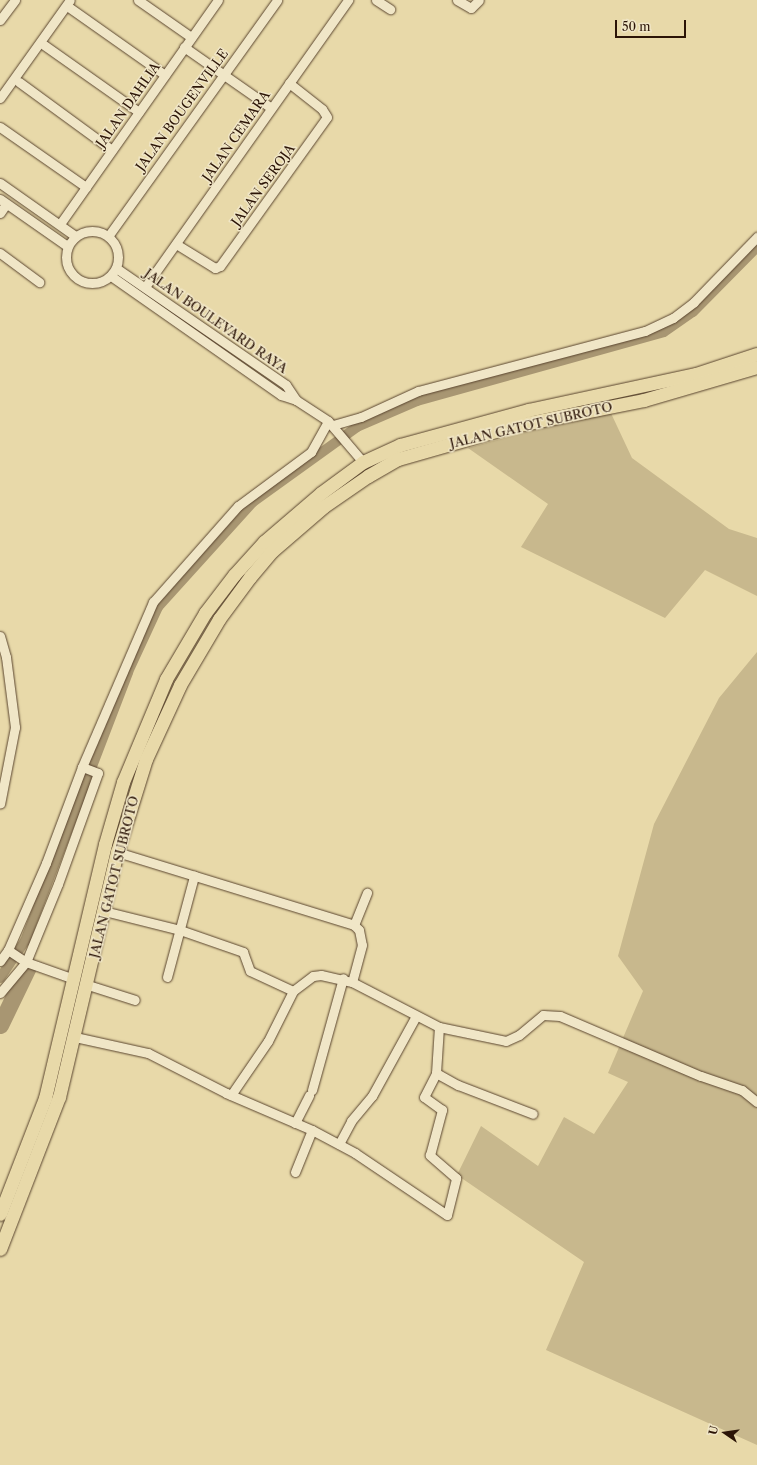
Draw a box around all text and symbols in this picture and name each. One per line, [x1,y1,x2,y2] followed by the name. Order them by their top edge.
[617,12,688,38] scale bar
[622,19,651,34] text: 50 m
[133,46,231,174] street label: JALAN BOUGENVILLE
[93,59,163,151] street label: JALAN DAHLIA
[199,87,273,185] street label: JALAN CEMARA
[228,141,298,229] street label: JALAN SEROJA
[141,265,291,377] street label: JALAN BOULEVARD RAYA
[448,399,614,451] street label: JALAN GATOT SUBROTO
[86,794,142,960] street label: JALAN GATOT SUBROTO
[705,1413,745,1453] north arrow
[705,1424,721,1436] text: U

